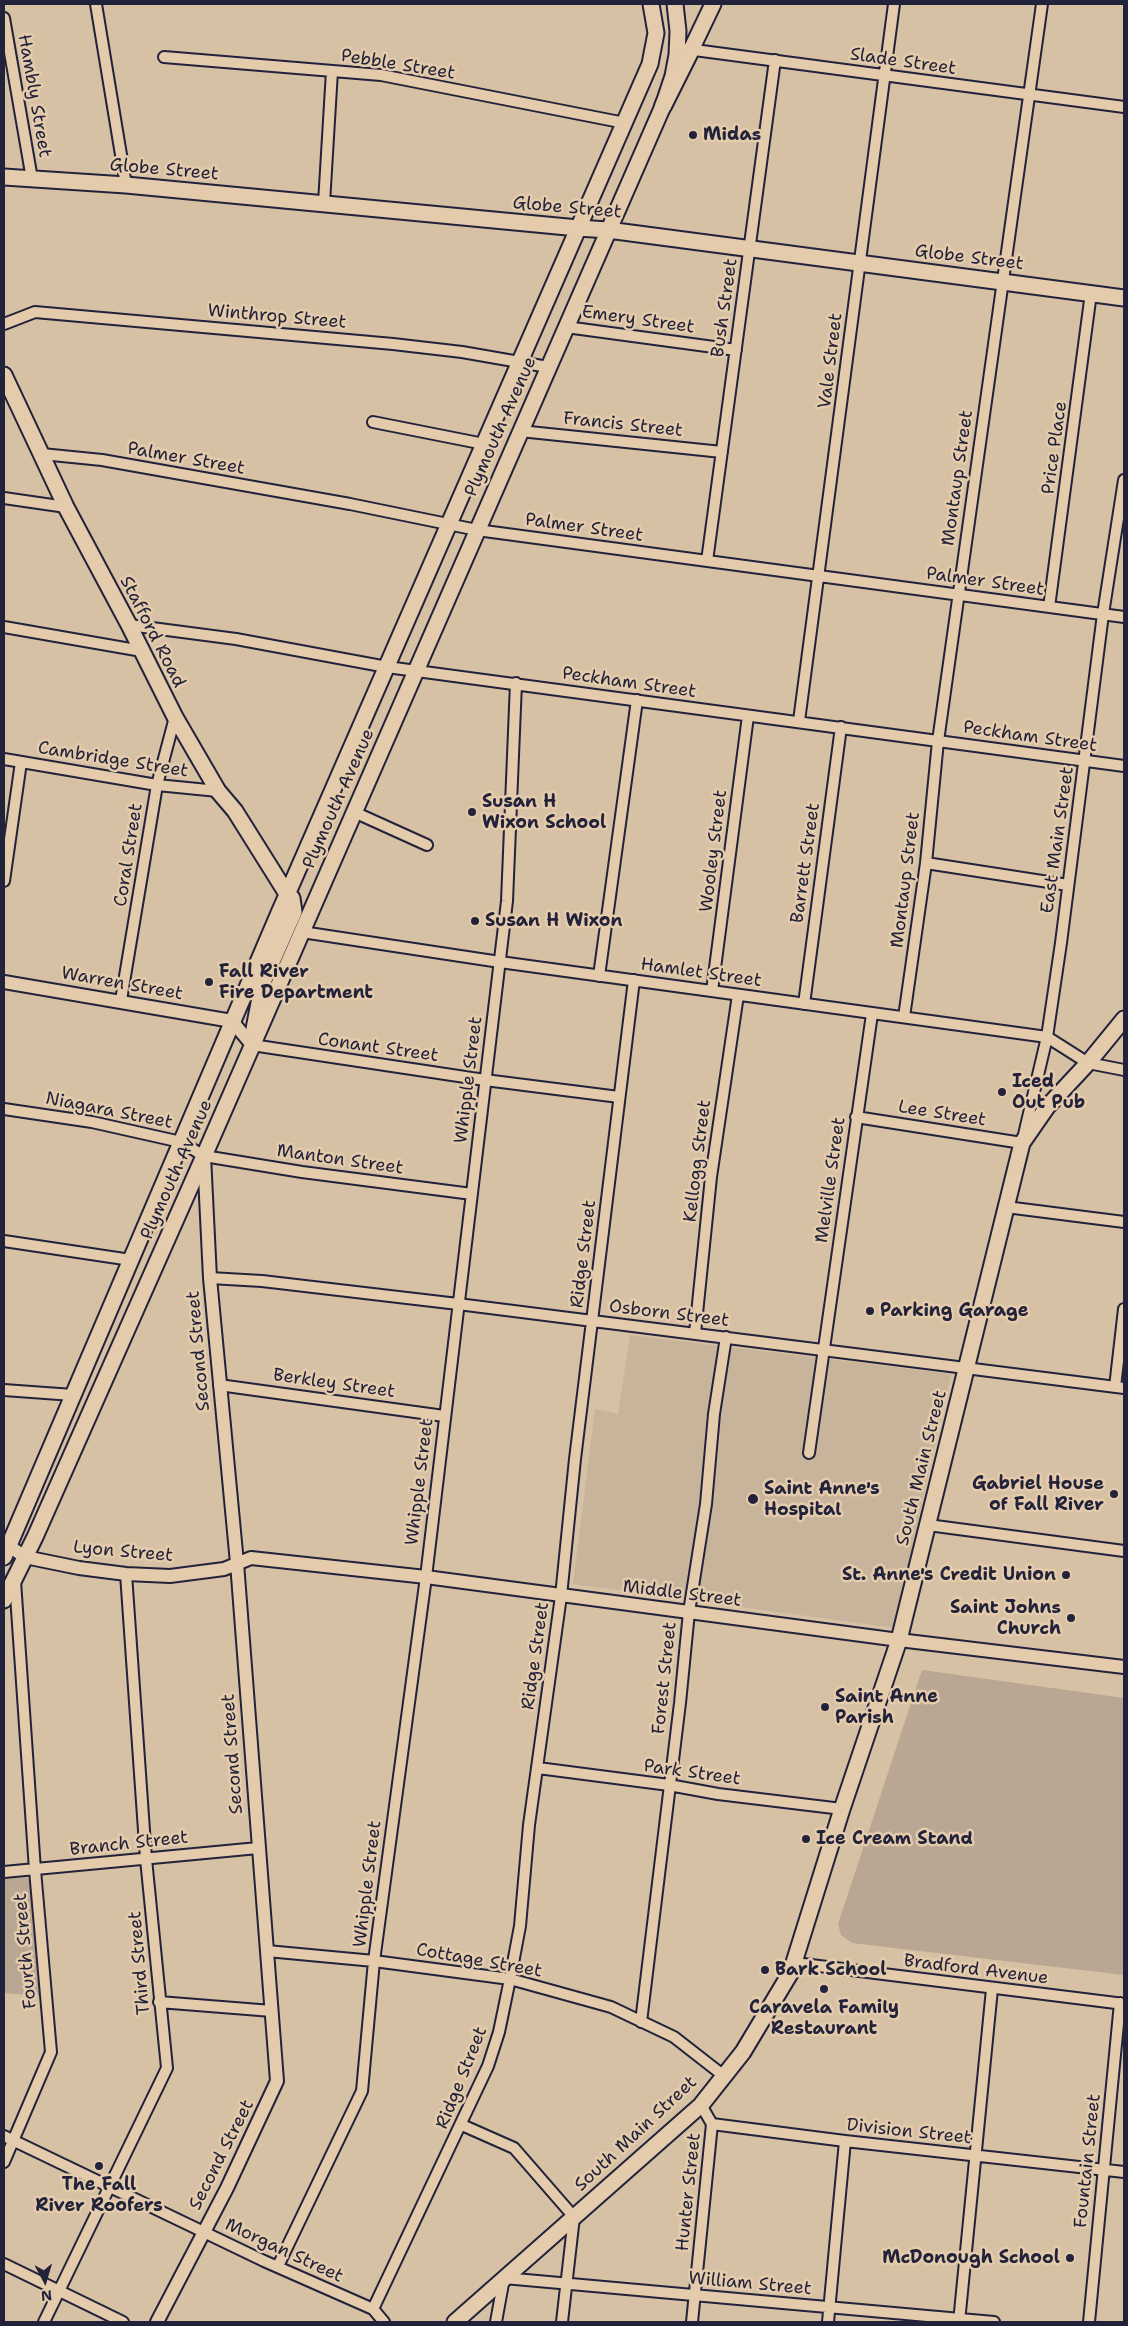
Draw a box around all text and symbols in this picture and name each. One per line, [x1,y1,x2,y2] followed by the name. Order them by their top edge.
[13,33,55,159] street label: Hambly Street
[849,44,957,80] street label: Slade Street
[339,45,457,85] street label: Pebble Street
[703,124,761,146] place label: Midas
[687,129,699,141] marker: Midas
[109,154,219,186] street label: Globe Street
[512,192,622,224] street label: Globe Street
[913,241,1025,275] street label: Globe Street
[707,257,743,359] street label: Bush Street
[207,300,347,334] street label: Winthrop Street
[580,301,696,339] street label: Emery Street
[814,312,848,410] street label: Vale Street
[460,354,542,500] street label: Plymouth Avenue
[1038,400,1072,496] street label: Price Place
[562,408,684,442] street label: Francis Street
[938,409,978,547] street label: Montaup Street
[126,438,246,480] street label: Palmer Street
[524,509,644,547] street label: Palmer Street
[925,563,1045,601] street label: Palmer Street
[115,573,189,691] street label: Stafford Road
[561,663,697,703] street label: Peckham Street
[962,717,1098,757] street label: Peckham Street
[298,726,380,872] street label: Plymouth Avenue
[36,737,190,783] street label: Cambridge Street
[1037,765,1079,915] street label: East Main Street
[696,789,732,913] street label: Wooley Street
[482,791,606,834] place label: Susan H Wixon School
[787,801,825,925] street label: Barrett Street
[110,802,148,908] street label: Coral Street
[466,806,478,818] marker: Susan H Wixon School
[887,811,925,949] street label: Montaup Street
[485,910,622,932] place label: Susan H Wixon
[469,915,481,927] marker: Susan H Wixon
[639,954,763,992] street label: Hamlet Street
[219,961,373,1004] place label: Fall River Fire Department
[60,963,184,1005] street label: Warren Street
[203,976,215,988] marker: Fall River Fire Department
[451,1015,487,1145] street label: Whipple Street
[316,1029,440,1067] street label: Conant Street
[1012,1071,1085,1114] place label: Iced Out Pub
[996,1086,1008,1098] marker: Iced Out Pub
[44,1088,174,1134] street label: Niagara Street
[896,1096,988,1132] street label: Lee Street
[136,1097,218,1243] street label: Plymouth Avenue
[680,1098,716,1224] street label: Kellogg Street
[811,1116,851,1244] street label: Melville Street
[275,1140,405,1180] street label: Manton Street
[567,1199,601,1309] street label: Ridge Street
[183,1290,215,1412] street label: Second Street
[608,1296,730,1332] street label: Osborn Street
[880,1300,1029,1322] place label: Parking Garage
[864,1305,876,1317] marker: Parking Garage
[272,1365,396,1403] street label: Berkley Street
[892,1388,952,1548] street label: South Main Street
[402,1417,438,1547] street label: Whipple Street
[972,1473,1104,1516] place label: Gabriel House of Fall River
[764,1478,880,1520] place label: Saint Anne's Hospital
[1108,1488,1120,1500] marker: Gabriel House of Fall River
[746,1492,760,1506] marker: Saint Anne's Hospital
[72,1537,174,1567] street label: Lyon Street
[842,1564,1056,1586] place label: St. Anne's Credit Union
[1060,1569,1072,1581] marker: St. Anne's Credit Union
[621,1576,743,1612] street label: Middle Street
[950,1597,1061,1640] place label: Saint Johns Church
[518,1601,554,1711] street label: Ridge Street
[1065,1612,1077,1624] marker: Saint Johns Church
[648,1621,682,1735] street label: Forest Street
[835,1686,938,1728] place label: Saint Anne Parish
[218,1693,248,1815] street label: Second Street
[819,1701,831,1713] marker: Saint Anne Parish
[642,1756,742,1790] street label: Park Street
[350,1819,386,1949] street label: Whipple Street
[69,1827,189,1861] street label: Branch Street
[816,1828,973,1850] place label: Ice Cream Stand
[800,1833,812,1845] marker: Ice Cream Stand
[10,1892,42,2010] street label: Fourth Street
[125,1910,155,2016] street label: Third Street
[414,1939,544,1983] street label: Cottage Street
[902,1950,1050,1990] street label: Bradford Avenue
[775,1959,886,1981] place label: Bark School
[759,1964,771,1976] marker: Bark School
[818,1983,830,1995] marker: Caravela Family Restaurant
[749,1997,899,2040] place label: Caravela Family Restaurant
[432,2024,492,2132] street label: Ridge Street
[570,2072,702,2196] street label: South Main Street
[1070,2093,1106,2229] street label: Fountain Street
[185,2096,259,2214] street label: Second Street
[845,2115,973,2149] street label: Division Street
[672,2132,706,2252] street label: Hunter Street
[93,2160,105,2172] marker: The Fall River Roofers
[35,2174,163,2216] place label: The Fall River Roofers
[222,2214,346,2288] street label: Morgan Street
[882,2247,1060,2269] place label: McDonough School
[1064,2252,1076,2264] marker: McDonough School
[20,2256,70,2306] north arrow
[688,2268,812,2300] street label: William Street
[40,2286,53,2305] text: N

